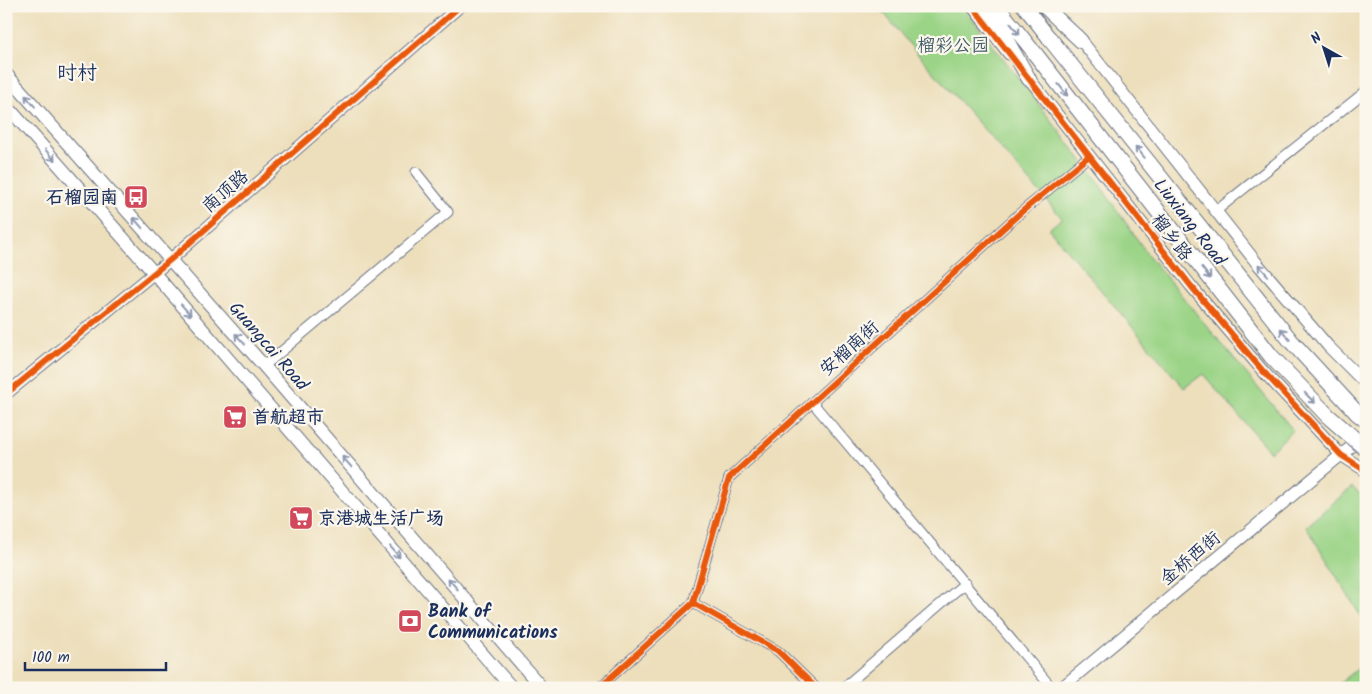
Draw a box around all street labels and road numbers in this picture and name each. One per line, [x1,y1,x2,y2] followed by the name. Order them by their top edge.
[196,163,256,221] street label: 南顶路
[1145,173,1233,274] street label: Liuxiang Road
[1143,208,1199,268] street label: 榴乡路
[221,296,316,399] street label: Guangcai Road
[814,314,886,384] street label: 安榴南街
[1154,525,1228,593] street label: 金桥西街

